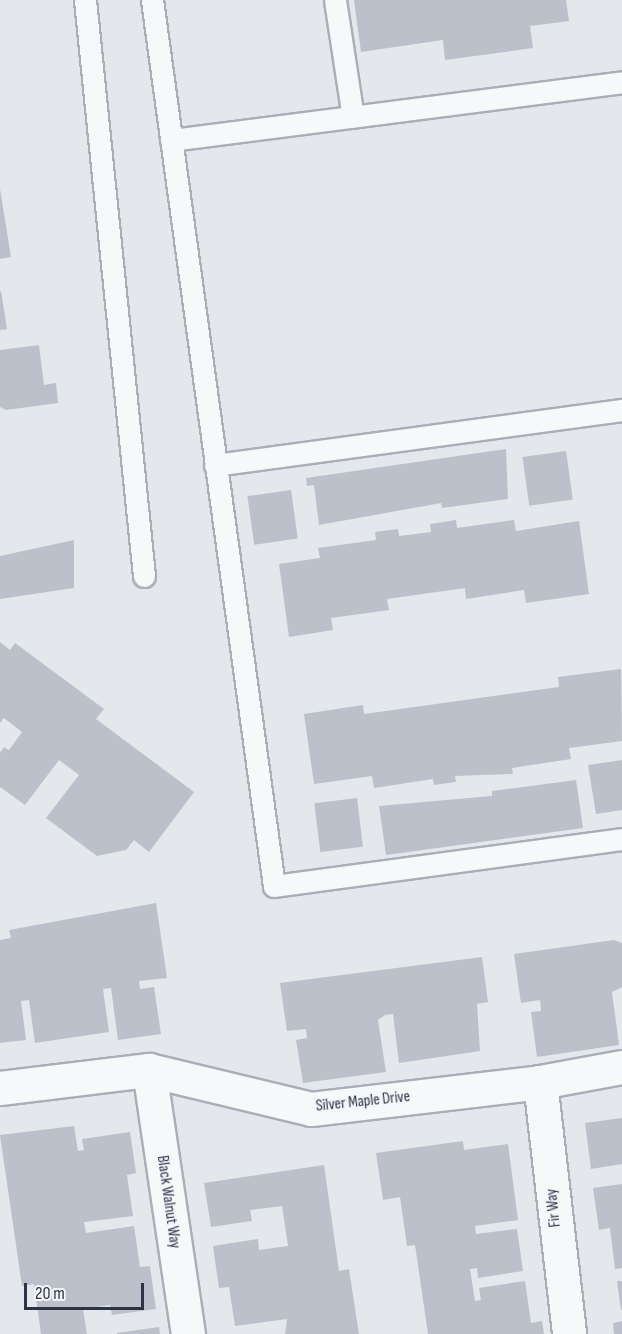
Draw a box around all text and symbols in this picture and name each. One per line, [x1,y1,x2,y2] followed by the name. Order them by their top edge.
[315,1088,411,1116] street label: Silver Maple Drive
[152,1154,184,1250] street label: Black Walnut Way
[542,1188,566,1228] street label: Fir Way
[27,1271,147,1309] scale bar
[35,1283,65,1304] text: 20 m

